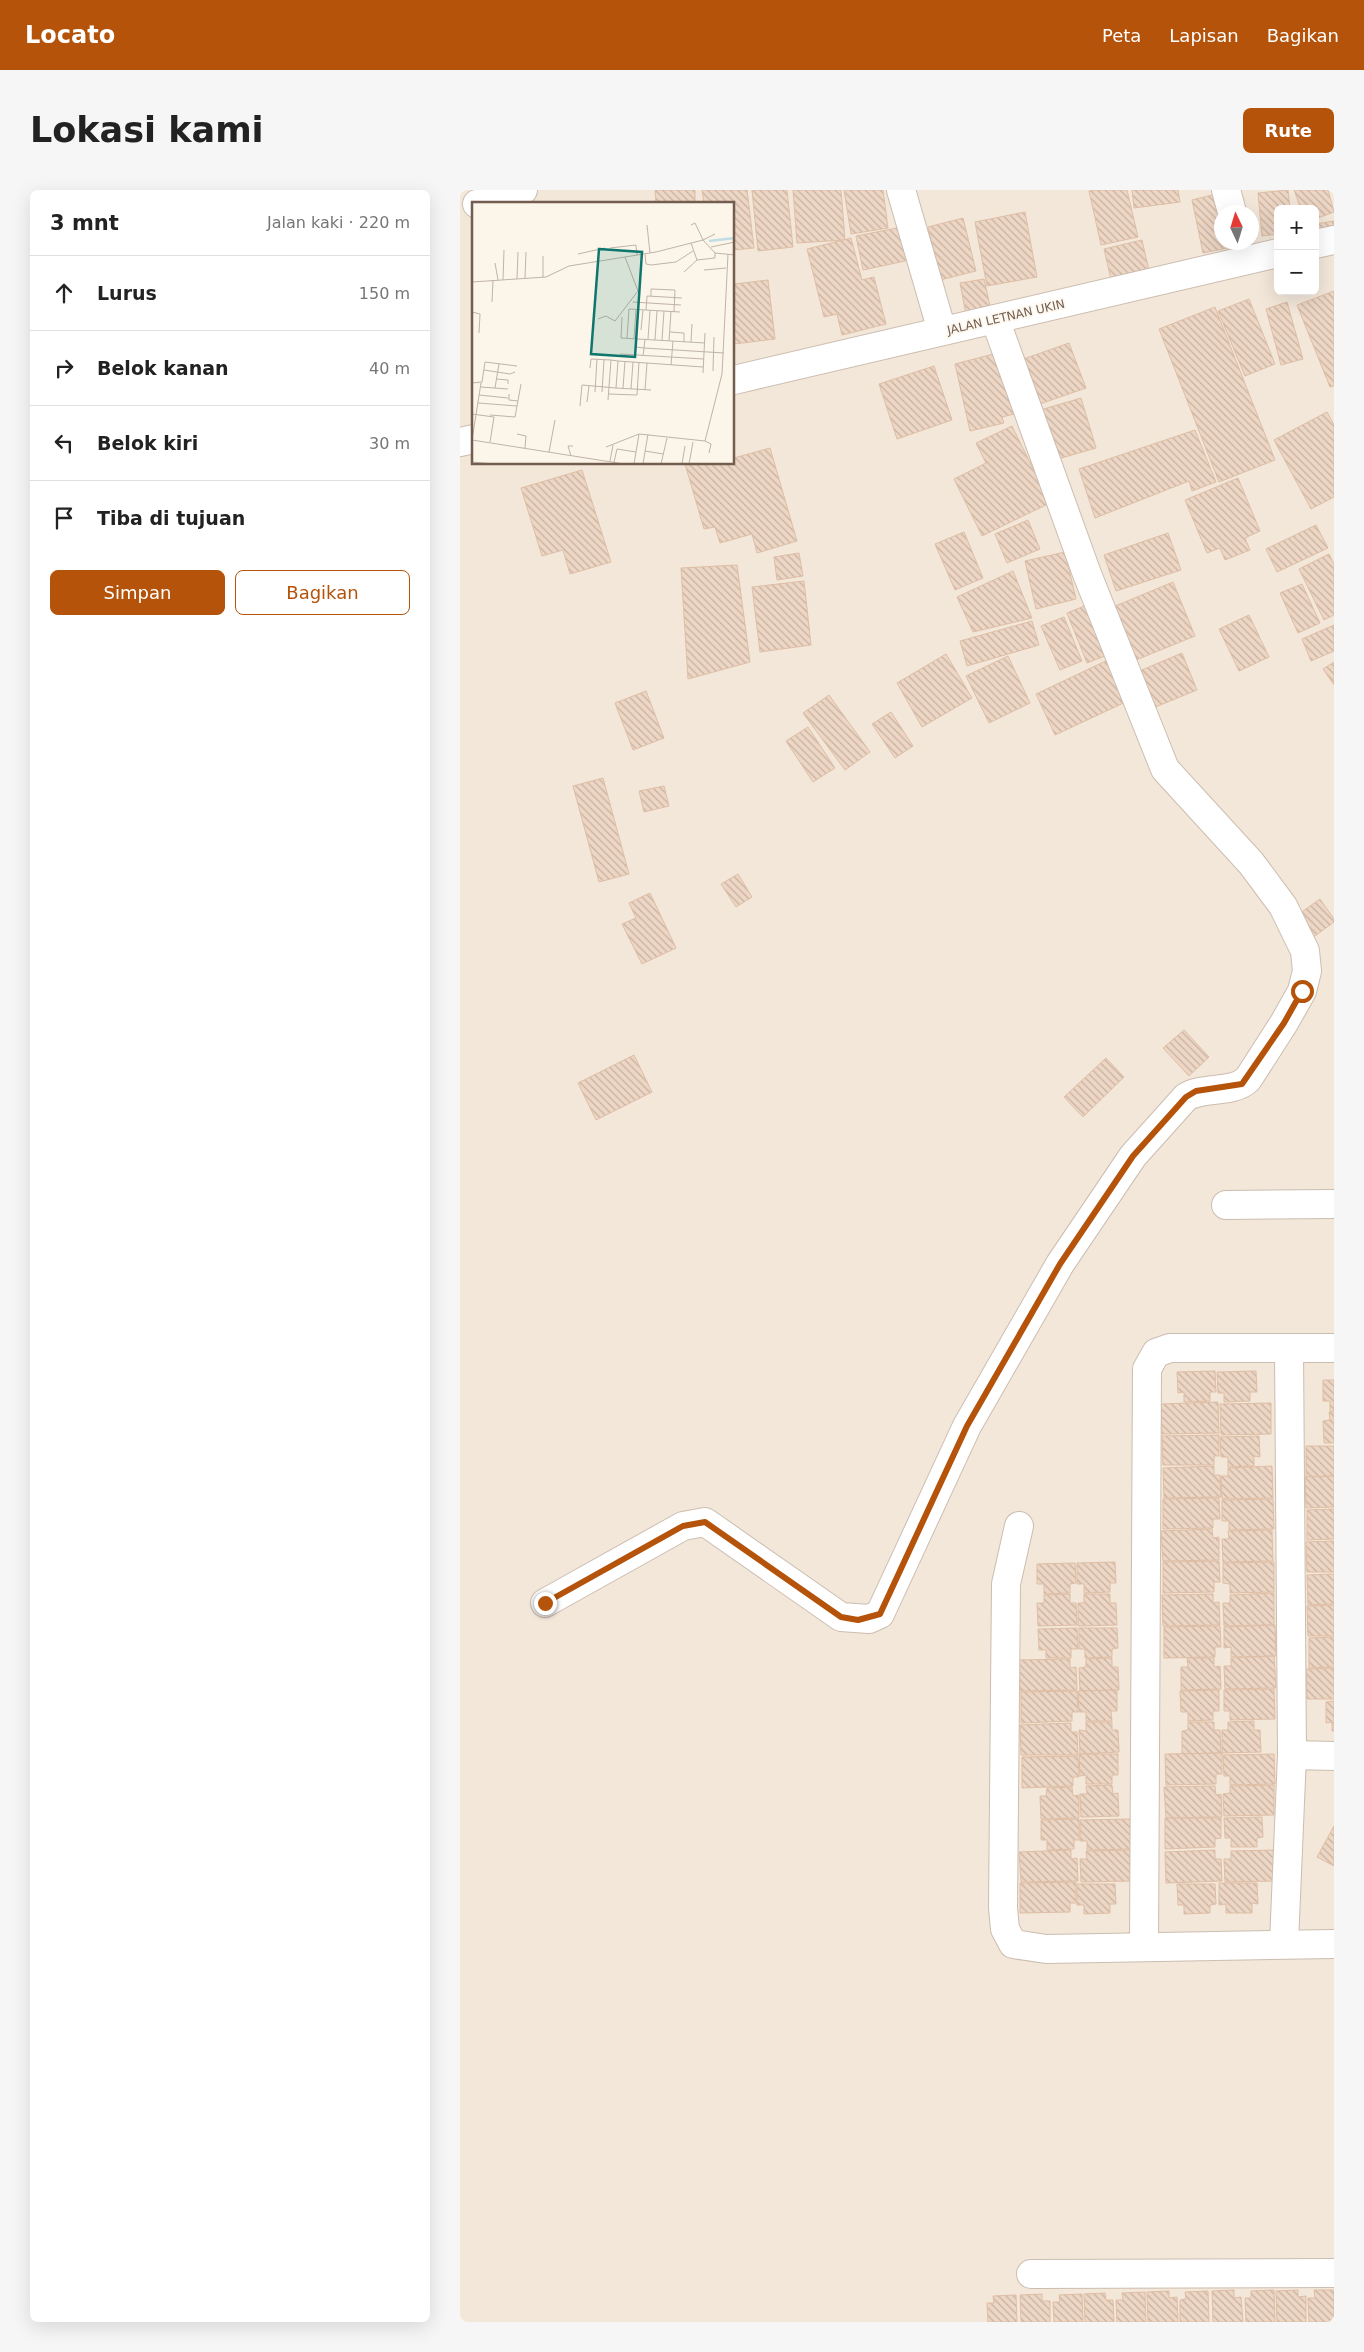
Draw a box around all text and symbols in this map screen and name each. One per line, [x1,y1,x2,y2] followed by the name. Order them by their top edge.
[25,21,115,49] text: Locato
[1102,25,1141,46] text: Peta
[1169,25,1239,46] text: Lapisan
[1267,25,1339,46] text: Bagikan
[1243,108,1334,153] button: Rute
[30,110,264,150] text: Lokasi kami
[472,202,735,465] inset map
[1214,205,1259,250] north arrow
[1274,205,1319,295] map controls
[1274,205,1319,250] button: +
[50,211,119,235] text: 3 mnt
[267,213,410,232] text: Jalan kaki · 220 m
[1274,250,1319,295] button: −
[50,279,78,307] icon: ahead
[97,282,157,304] text: Lurus
[359,284,410,303] text: 150 m
[945,297,1066,338] street label: JALAN LETNAN UKIN
[50,354,78,382] icon: right
[97,357,229,379] text: Belok kanan
[369,359,410,378] text: 40 m
[50,429,78,457] icon: left
[97,432,198,454] text: Belok kiri
[369,434,410,453] text: 30 m
[50,504,78,532] icon: arrive
[97,507,245,529] text: Tiba di tujuan
[50,570,225,615] button: Simpan
[235,570,410,615] button: Bagikan
[1291,980,1314,1003] route start
[534,1592,557,1615] route end

